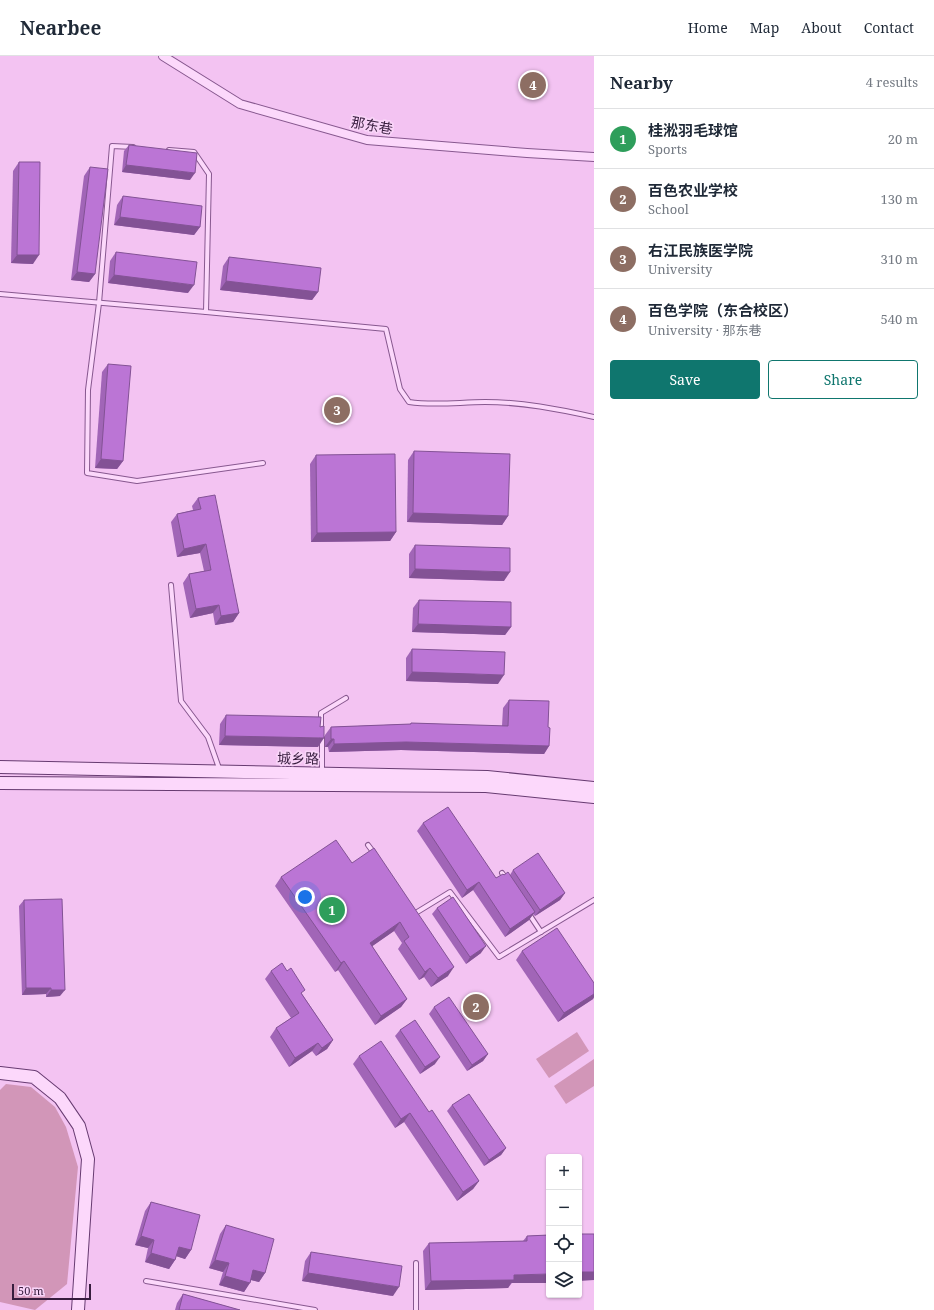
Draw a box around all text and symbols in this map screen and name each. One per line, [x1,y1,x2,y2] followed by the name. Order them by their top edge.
[20,15,101,41] text: Nearbee
[688,18,728,37] text: Home
[750,18,779,37] text: Map
[801,18,842,37] text: About
[864,18,914,37] text: Contact
[520,70,546,100] pin: 4
[610,71,673,94] text: Nearby
[866,73,918,91] text: 4 results
[350,112,394,138] street label: 那东巷
[648,120,738,140] text: 桂淞羽毛球馆
[619,130,627,148] text: 1
[888,130,918,148] text: 20 m
[648,140,687,158] text: Sports
[648,180,738,200] text: 百色农业学校
[619,190,627,208] text: 2
[881,190,918,208] text: 130 m
[648,200,689,218] text: School
[648,240,753,260] text: 右江民族医学院
[619,250,627,268] text: 3
[881,250,918,268] text: 310 m
[648,260,712,278] text: University
[648,300,798,320] text: 百色学院（东合校区）
[619,310,627,328] text: 4
[881,310,918,328] text: 540 m
[648,321,761,339] text: University · 那东巷
[610,360,760,399] button: Save
[768,360,918,399] button: Share
[324,395,350,425] pin: 3
[277,748,319,768] street label: 城乡路
[295,887,315,907] your location
[319,895,345,925] pin: 1
[463,992,489,1022] pin: 2
[546,1154,582,1298] map controls
[546,1154,582,1190] button: +
[546,1190,582,1226] button: −
[546,1226,582,1262] button: locate
[546,1262,582,1298] button: layers
[12,1282,91,1301] scale bar
[18,1283,44,1298] text: 50 m

